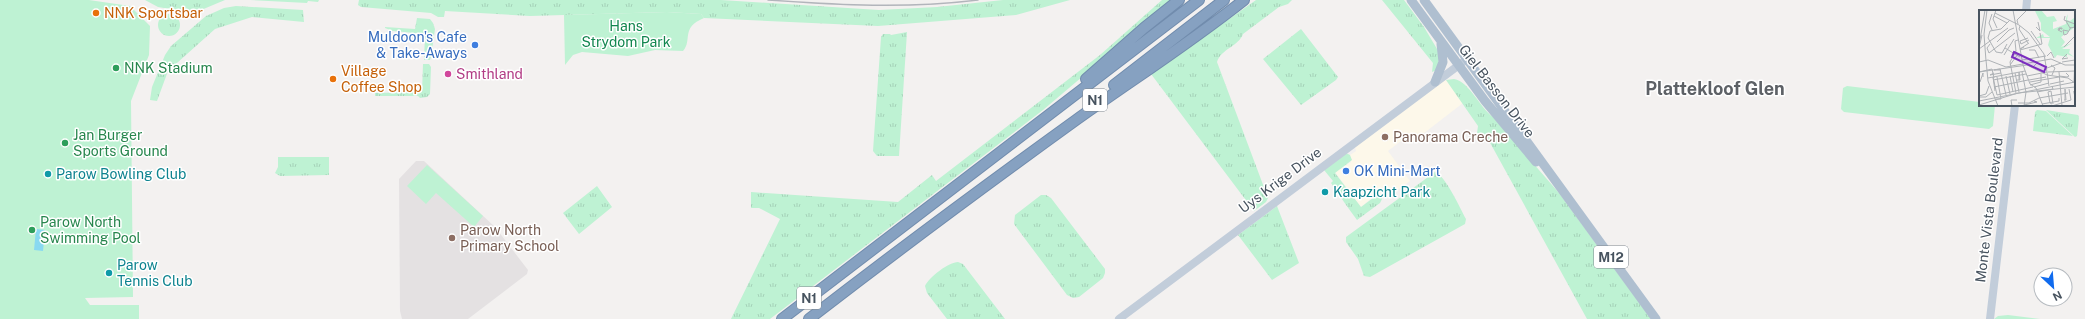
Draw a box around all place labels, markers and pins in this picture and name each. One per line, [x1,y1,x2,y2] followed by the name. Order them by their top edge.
[104,5,203,21] place label: NNK Sportsbar
[91,8,101,18] marker: NNK Sportsbar
[368,29,467,61] place label: Muldoon's Cafe & Take-Aways
[470,40,480,50] marker: Muldoon's Cafe & Take-Aways
[124,60,213,76] place label: NNK Stadium
[111,63,121,73] marker: NNK Stadium
[341,63,422,95] place label: Village Coffee Shop
[456,66,523,82] place label: Smithland
[443,69,453,79] marker: Smithland
[328,74,338,84] marker: Village Coffee Shop
[73,127,168,159] place label: Jan Burger Sports Ground
[1393,129,1508,145] place label: Panorama Creche
[1380,132,1390,142] marker: Panorama Creche
[60,138,70,148] marker: Jan Burger Sports Ground
[1354,163,1441,179] place label: OK Mini-Mart
[56,166,186,182] place label: Parow Bowling Club
[1341,166,1351,176] marker: OK Mini-Mart
[43,169,53,179] marker: Parow Bowling Club
[1333,184,1430,200] place label: Kaapzicht Park
[1320,187,1330,197] marker: Kaapzicht Park
[40,214,141,246] place label: Parow North Swimming Pool
[460,222,559,254] place label: Parow North Primary School
[27,225,37,235] marker: Parow North Swimming Pool
[447,233,457,243] marker: Parow North Primary School
[117,257,193,289] place label: Parow Tennis Club
[104,268,114,278] marker: Parow Tennis Club

